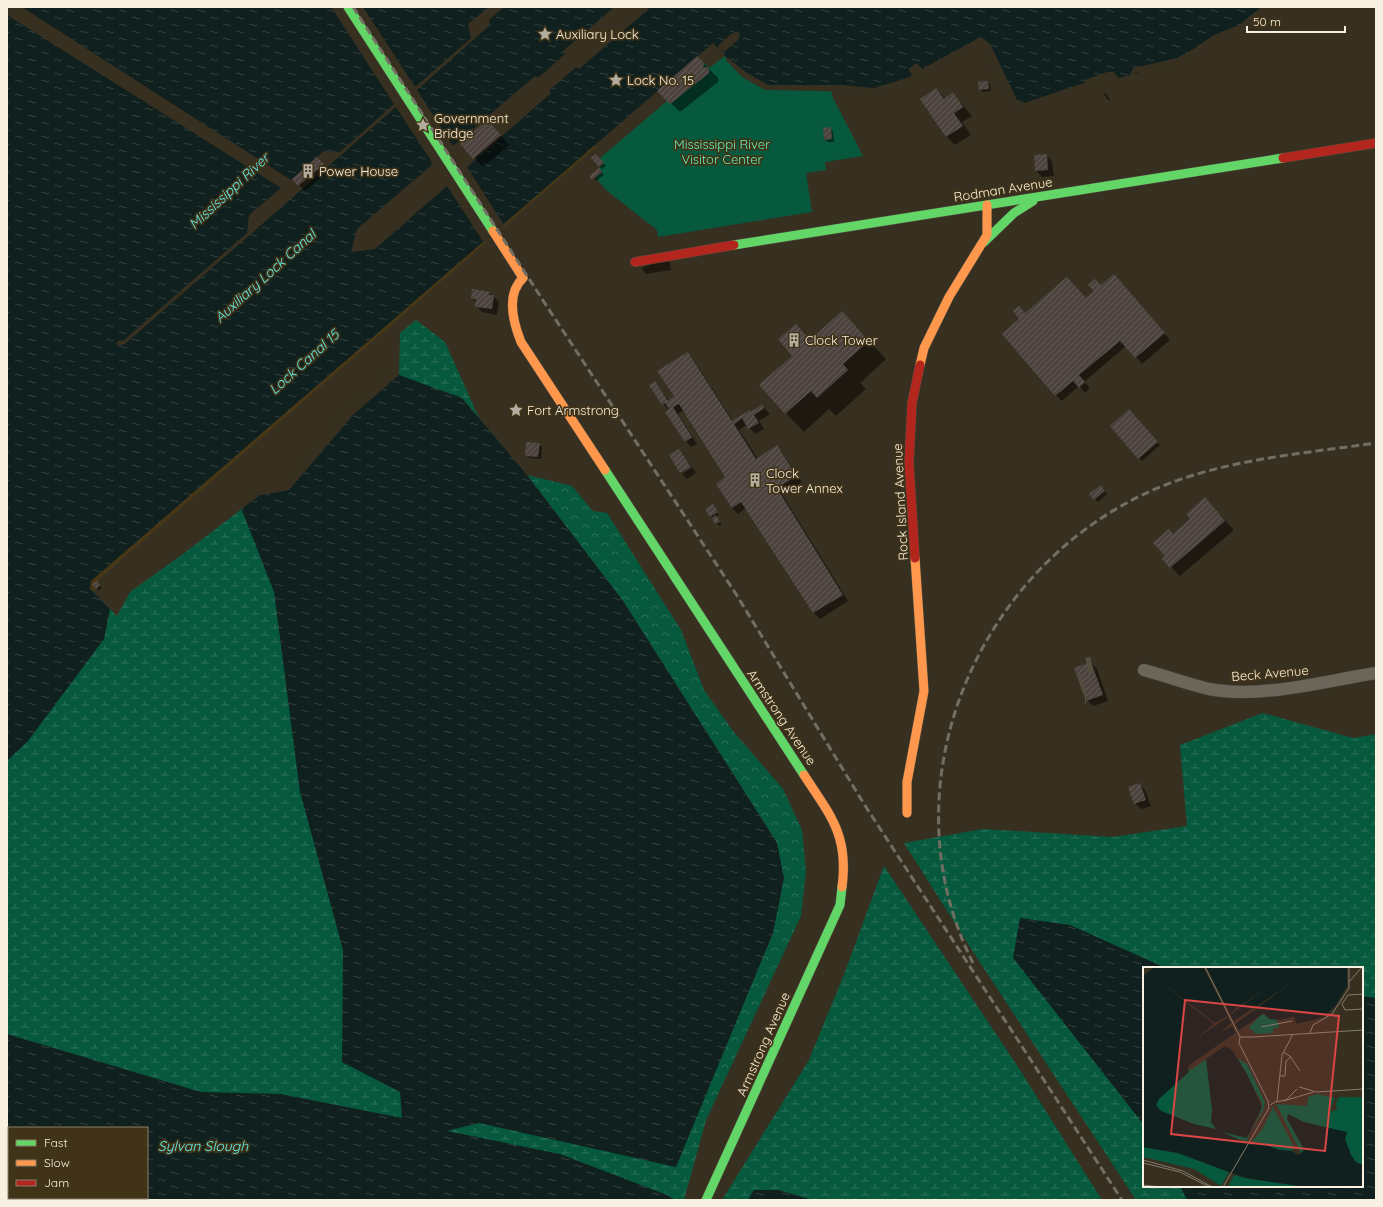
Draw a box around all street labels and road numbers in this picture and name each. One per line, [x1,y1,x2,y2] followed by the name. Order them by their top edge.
[953,173,1053,205] street label: Rodman Avenue
[889,443,911,561] street label: Rock Island Avenue
[1231,662,1309,684] street label: Beck Avenue
[744,666,820,768] street label: Armstrong Avenue
[733,990,793,1098] street label: Armstrong Avenue

